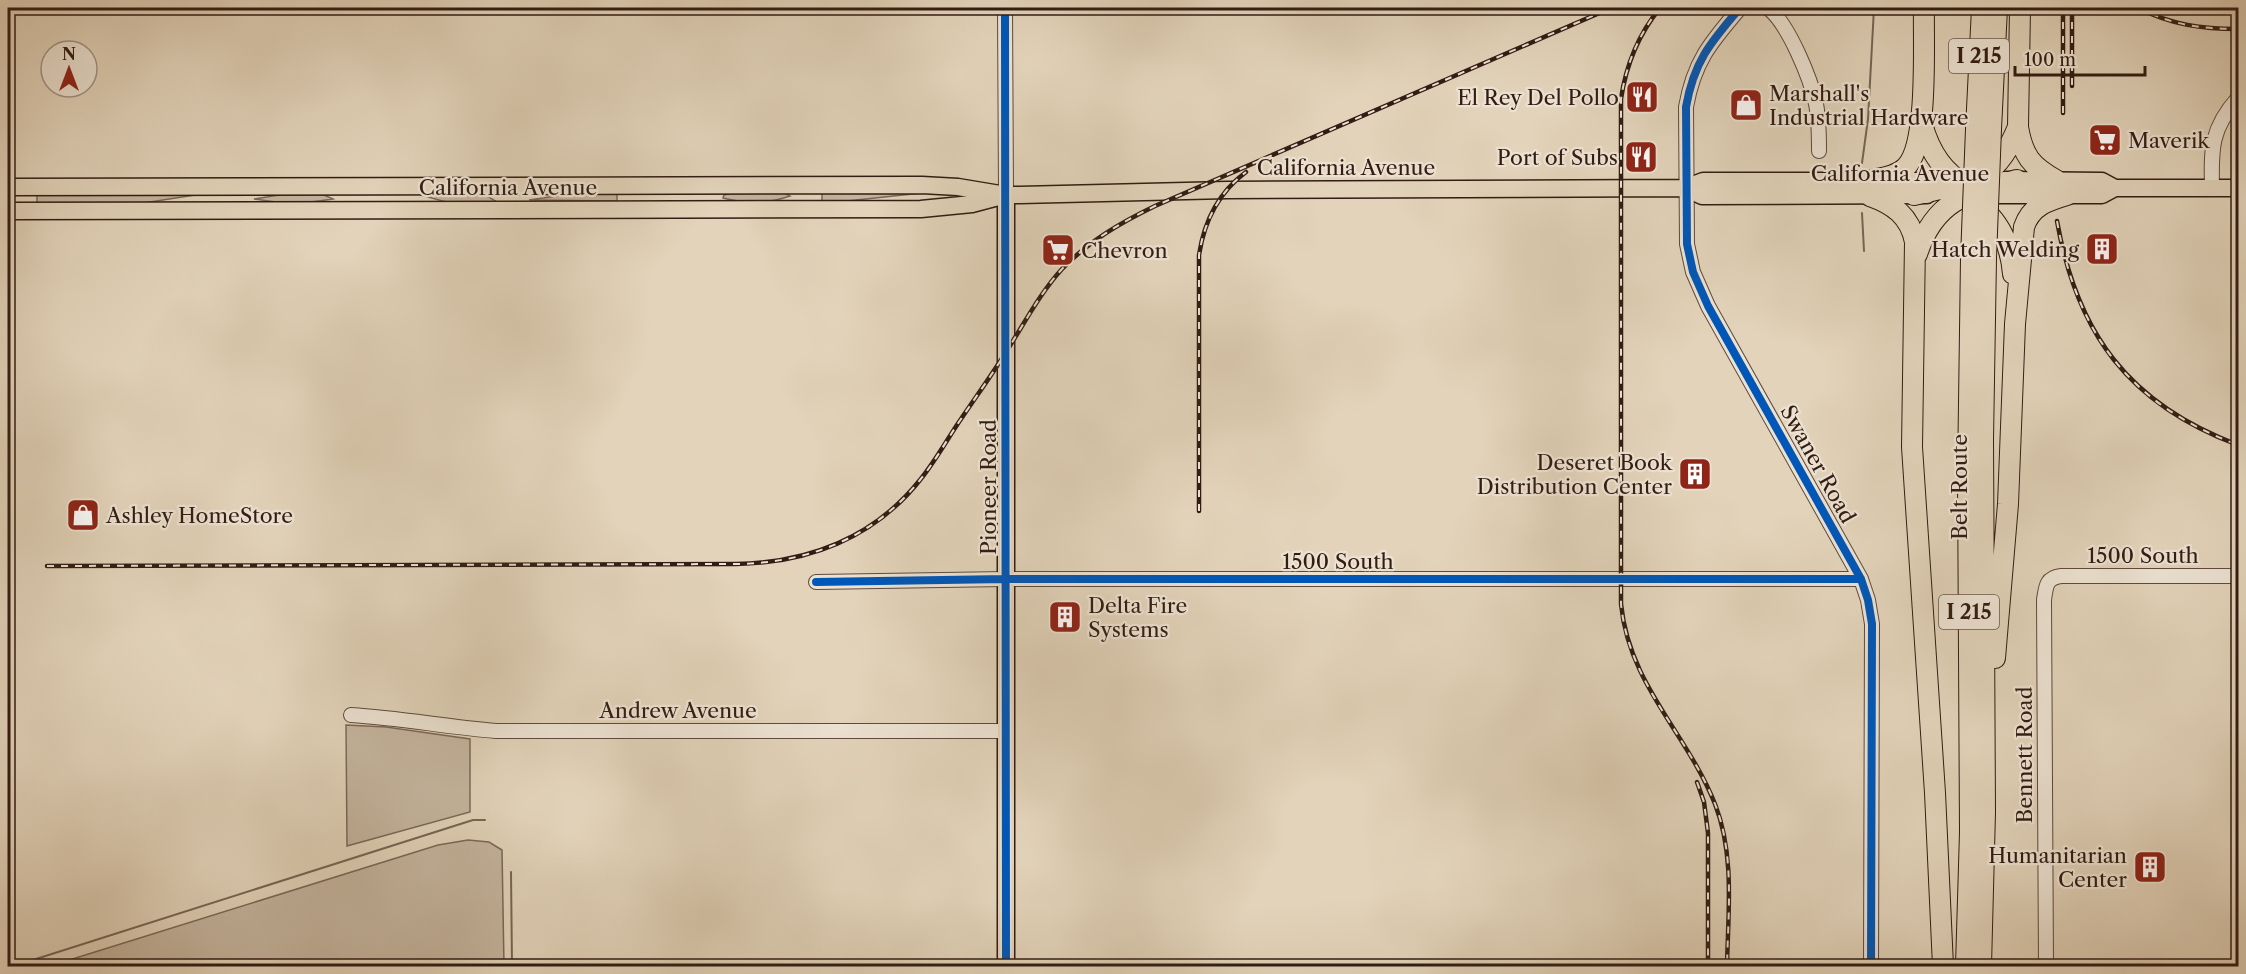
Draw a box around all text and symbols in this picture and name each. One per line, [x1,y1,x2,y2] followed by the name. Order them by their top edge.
[39,39,99,99] north arrow
[1949,39,2009,73] road number: I 215
[2015,39,2146,77] scale bar
[62,44,76,64] text: N
[2024,49,2076,71] text: 100 m
[1624,79,1660,115] restaurant icon: El Rey Del Pollo
[1769,81,1969,130] place label: Marshall's Industrial Hardware
[1457,85,1619,110] place label: El Rey Del Pollo
[1728,87,1764,123] shop icon: Marshall's Industrial Hardware
[2087,122,2123,158] supermarket icon: Maverik
[2128,128,2210,153] place label: Maverik
[1623,139,1659,175] restaurant icon: Port of Subs
[1497,145,1618,170] place label: Port of Subs
[1257,155,1435,180] street label: California Avenue
[1811,161,1989,186] street label: California Avenue
[419,175,597,200] street label: California Avenue
[2084,231,2120,267] building icon: Hatch Welding
[1040,232,1076,268] supermarket icon: Chevron
[1931,237,2080,262] place label: Hatch Welding
[1081,238,1168,263] place label: Chevron
[1775,401,1861,528] street label: Swaner Road
[976,419,1001,555] street label: Pioneer Road
[1947,434,1972,540] street label: Belt Route
[1477,450,1673,499] place label: Deseret Book Distribution Center
[1677,456,1713,492] building icon: Deseret Book Distribution Center
[65,497,101,533] shop icon: Ashley HomeStore
[105,503,293,528] place label: Ashley HomeStore
[2087,543,2199,568] street label: 1500 South
[1282,549,1394,574] street label: 1500 South
[1088,593,1187,642] place label: Delta Fire Systems
[1939,595,1999,629] road number: I 215
[1047,599,1083,635] building icon: Delta Fire Systems
[2012,686,2037,823] street label: Bennett Road
[598,698,757,723] street label: Andrew Avenue
[1988,843,2127,892] place label: Humanitarian Center
[2132,849,2168,885] building icon: Humanitarian Center

